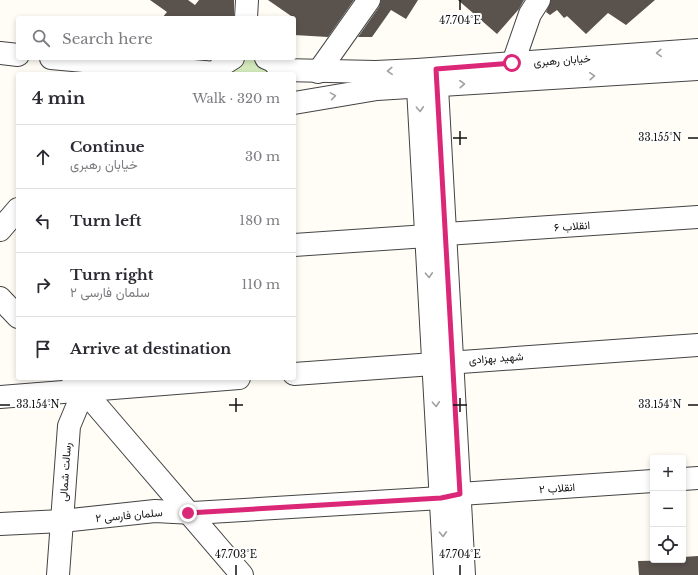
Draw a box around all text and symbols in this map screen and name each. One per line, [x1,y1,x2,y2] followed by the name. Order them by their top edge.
[439,14,481,27] text: 47.704°E
[16,16,296,60] search box
[30,27,52,49] icon: search
[62,29,153,48] text: Search here
[656,49,662,58] one-way arrow
[533,51,591,69] street label: خیابان رهبری
[503,54,521,72] route start
[387,67,393,76] one-way arrow
[589,72,595,80] one-way arrow
[459,80,465,89] one-way arrow
[32,88,85,109] text: 4 min
[192,90,280,107] text: Walk · 320 m
[329,92,336,101] one-way arrow
[415,106,424,112] one-way arrow
[638,131,682,144] text: 33.155°N
[70,137,145,156] text: Continue
[32,146,54,168] icon: ahead
[245,148,280,165] text: 30 m
[70,156,138,173] text: خیابان رهبری
[32,210,54,232] icon: left
[70,211,141,230] text: Turn left
[239,212,280,229] text: 180 m
[554,218,590,234] street label: انقلاب ۶
[70,265,153,284] text: Turn right
[425,272,433,278] one-way arrow
[32,274,54,296] icon: right
[241,276,280,293] text: 110 m
[70,284,150,301] text: سلمان فارسی ۲
[32,338,54,360] icon: arrive
[70,339,231,358] text: Arrive at destination
[468,349,524,367] street label: شهید بهزادی
[16,398,60,411] text: 33.154°N
[638,398,682,411] text: 33.154°N
[432,401,440,407] one-way arrow
[56,442,74,502] street label: رسالت شمالی
[650,455,686,563] map controls
[650,455,686,491] button: +
[538,480,576,496] street label: انقلاب ۲
[650,491,686,527] button: −
[179,504,197,522] route end
[95,505,164,525] street label: سلمان فارسی ۲
[650,527,686,563] button: locate
[439,531,447,537] one-way arrow
[215,548,257,561] text: 47.703°E
[439,548,481,561] text: 47.704°E

